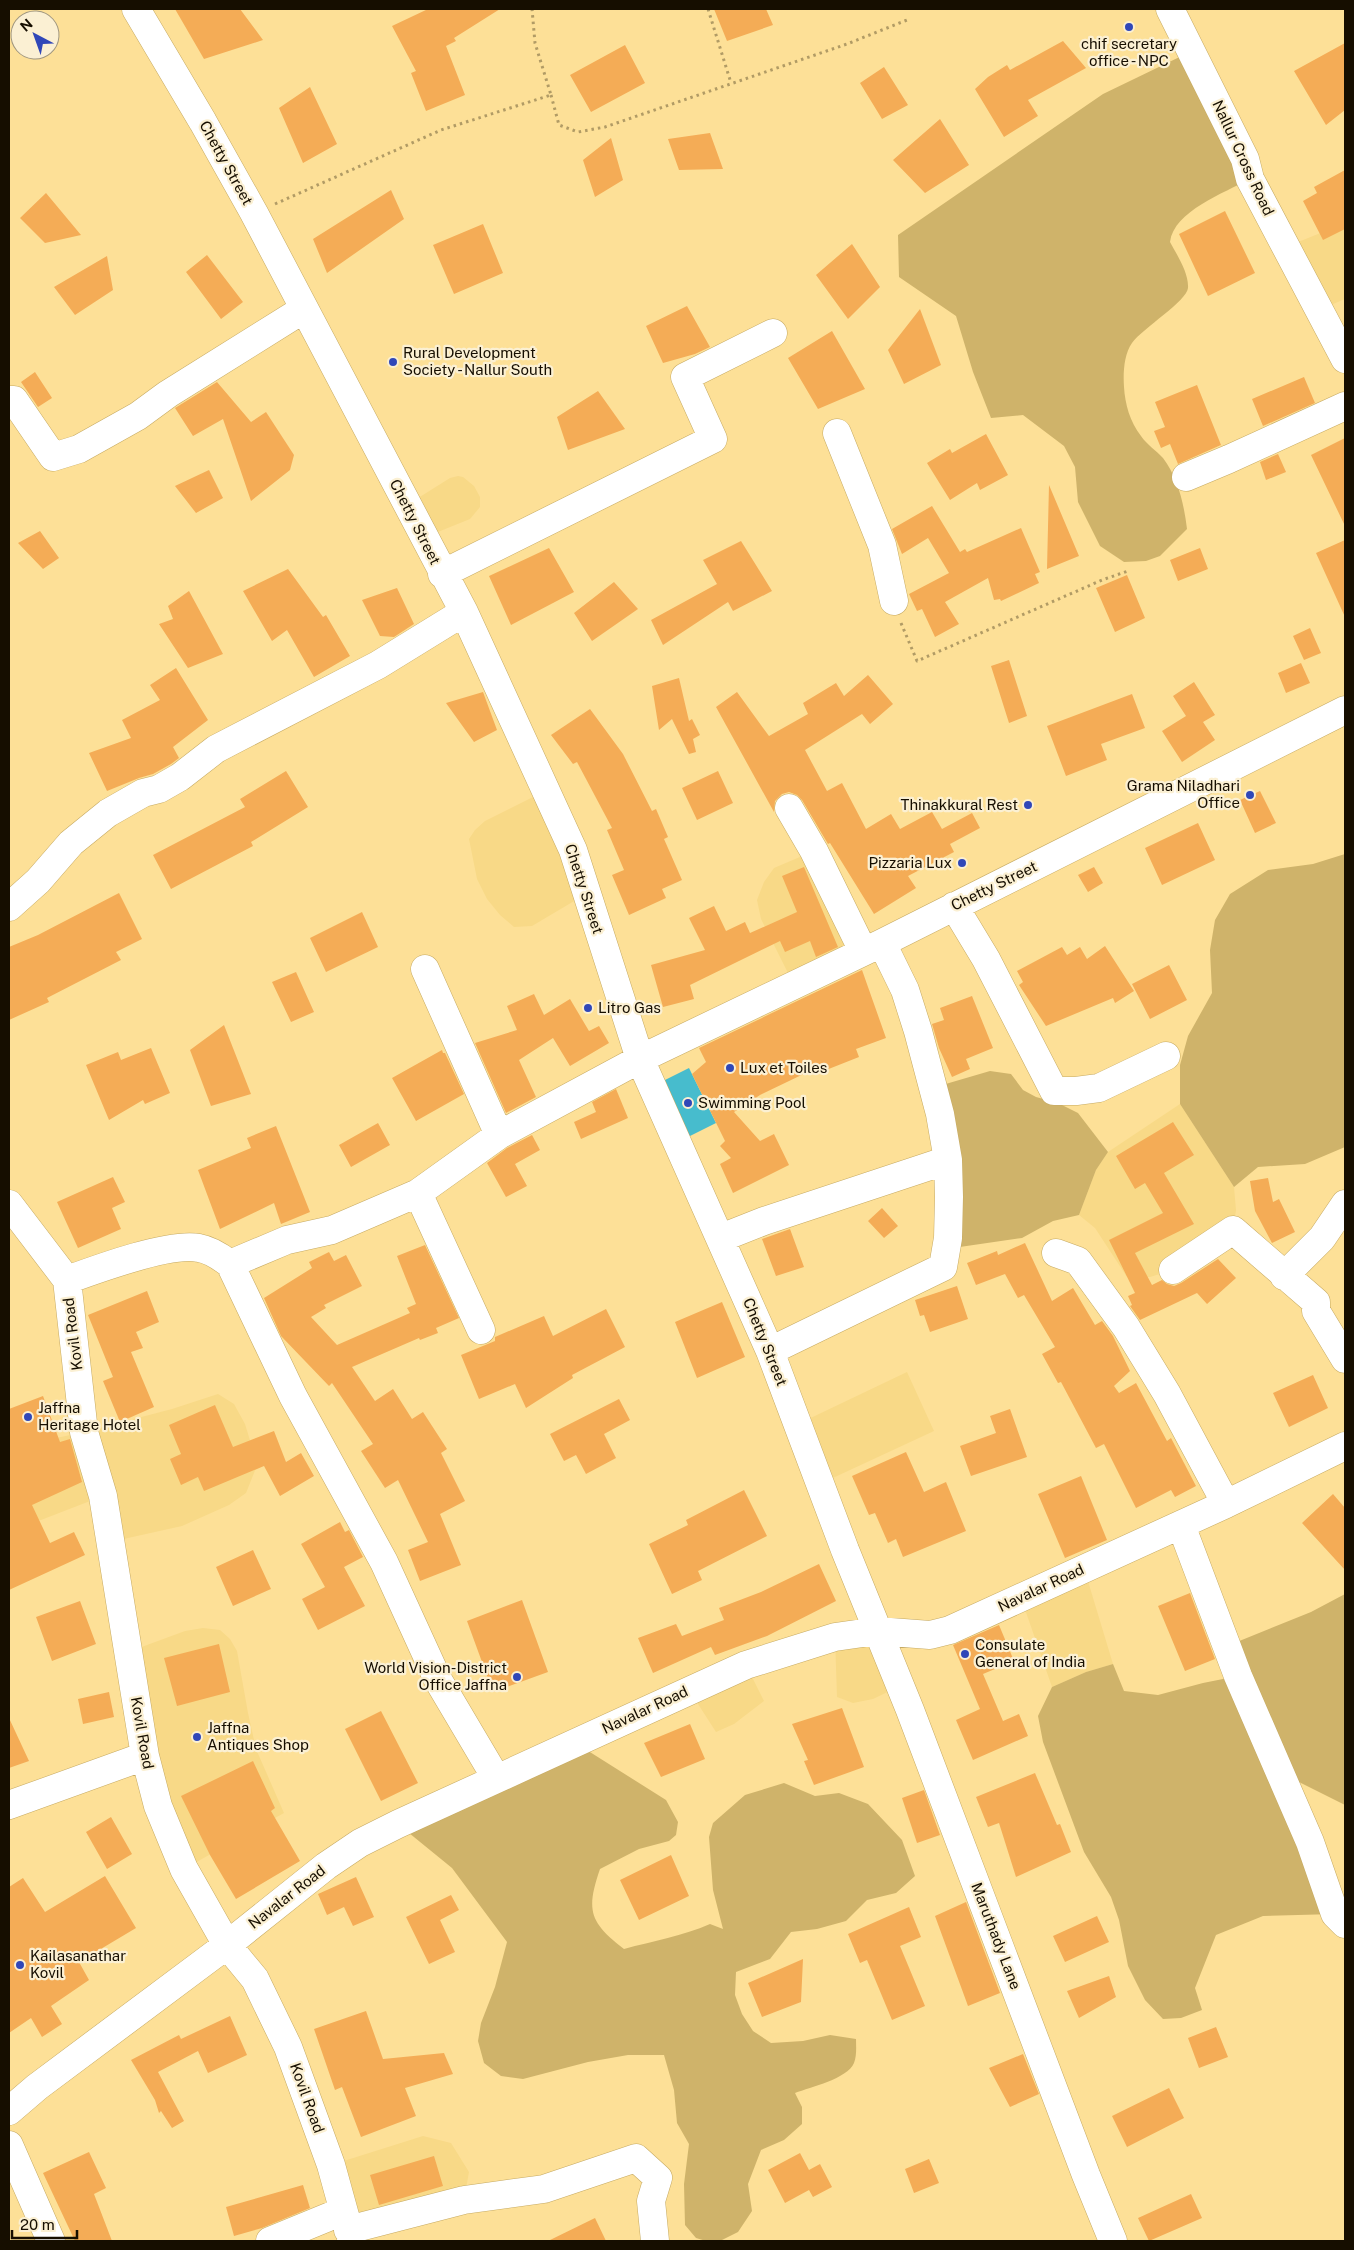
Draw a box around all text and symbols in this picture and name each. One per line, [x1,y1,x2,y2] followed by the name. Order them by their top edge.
[10,10,60,60] north arrow
[17,16,36,35] text: N
[1123,21,1135,33] marker: chif secretary office - NPC
[1081,35,1177,69] place label: chif secretary office - NPC
[1209,97,1278,218] street label: Nallur Cross Road
[196,118,257,208] street label: Chetty Street
[403,344,552,378] place label: Rural Development Society - Nallur South
[387,356,399,368] marker: Rural Development Society - Nallur South
[387,476,444,567] street label: Chetty Street
[1127,777,1240,811] place label: Grama Niladhari Office
[1244,789,1256,801] marker: Grama Niladhari Office
[901,796,1018,813] place label: Thinakkural Rest
[1022,799,1034,811] marker: Thinakkural Rest
[562,842,607,936] street label: Chetty Street
[868,854,952,871] place label: Pizzaria Lux
[948,857,1040,914] street label: Chetty Street
[956,857,968,869] marker: Pizzaria Lux
[598,999,661,1016] place label: Litro Gas
[582,1002,594,1014] marker: Litro Gas
[740,1059,827,1076] place label: Lux et Toiles
[724,1062,736,1074] marker: Lux et Toiles
[698,1094,806,1111] place label: Swimming Pool
[682,1097,694,1109] marker: Swimming Pool
[740,1295,791,1388] street label: Chetty Street
[60,1297,85,1371] street label: Kovil Road
[38,1399,141,1433] place label: Jaffna Heritage Hotel
[22,1411,34,1423] marker: Jaffna Heritage Hotel
[995,1560,1086,1615] street label: Navalar Road
[975,1636,1085,1670] place label: Consulate General of India
[959,1648,971,1660] marker: Consulate General of India
[364,1659,507,1693] place label: World Vision-District Office Jaffna
[511,1671,523,1683] marker: World Vision-District Office Jaffna
[599,1682,690,1737] street label: Navalar Road
[128,1695,157,1770] street label: Kovil Road
[207,1719,309,1753] place label: Jaffna Antiques Shop
[191,1731,203,1743] marker: Jaffna Antiques Shop
[245,1861,328,1932] street label: Navalar Road
[968,1880,1025,1992] street label: Maruthady Lane
[30,1947,126,1981] place label: Kailasanathar Kovil
[14,1959,26,1971] marker: Kailasanathar Kovil
[287,2061,328,2135] street label: Kovil Road
[12,2208,78,2240] scale bar
[20,2216,55,2233] text: 20 m

